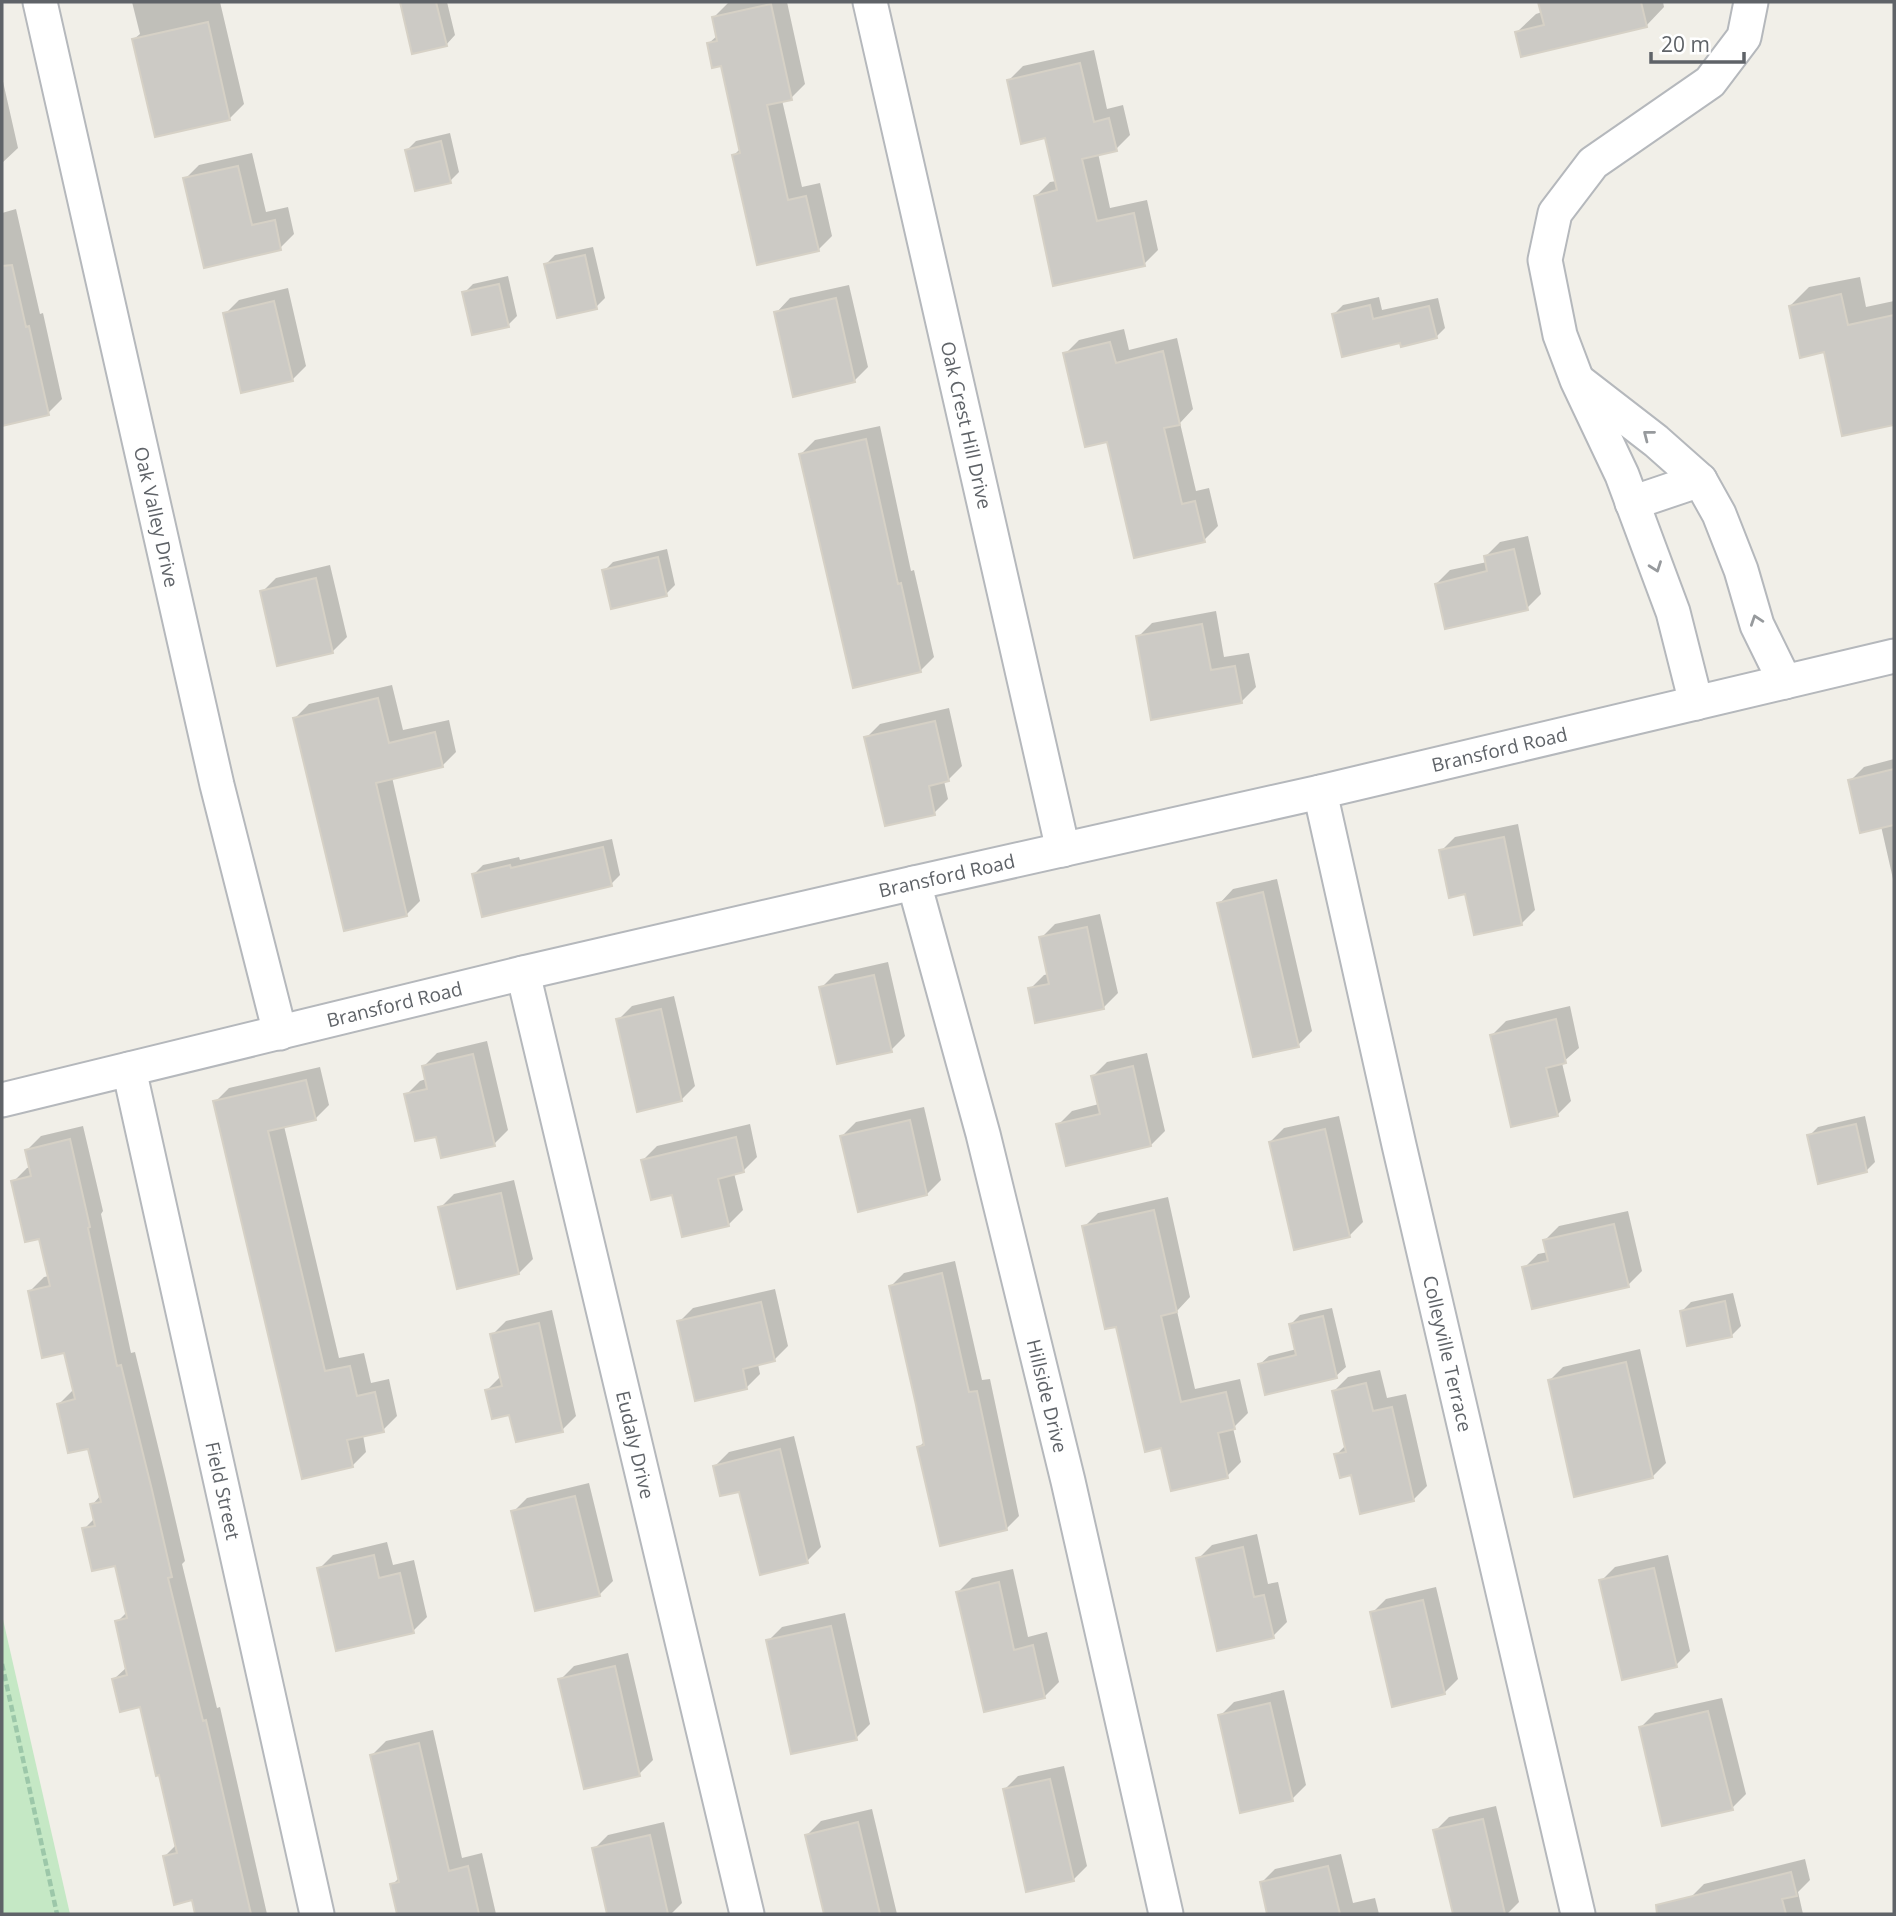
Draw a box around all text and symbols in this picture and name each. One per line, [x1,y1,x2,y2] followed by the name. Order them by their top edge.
[1651,21,1744,65] scale bar
[1661,30,1710,58] text: 20 m
[935,339,998,512] street label: Oak Crest Hill Drive
[1644,431,1656,444] one-way arrow
[128,444,185,590] street label: Oak Valley Drive
[1648,561,1662,573] one-way arrow
[1750,615,1764,627] one-way arrow
[1429,721,1570,778] street label: Bransford Road
[876,848,1017,904] street label: Bransford Road
[324,975,465,1033] street label: Bransford Road
[1417,1273,1478,1434] street label: Colleyville Terrace
[1021,1337,1074,1455] street label: Hillside Drive
[610,1388,661,1501] street label: Eudaly Drive
[199,1439,246,1542] street label: Field Street

